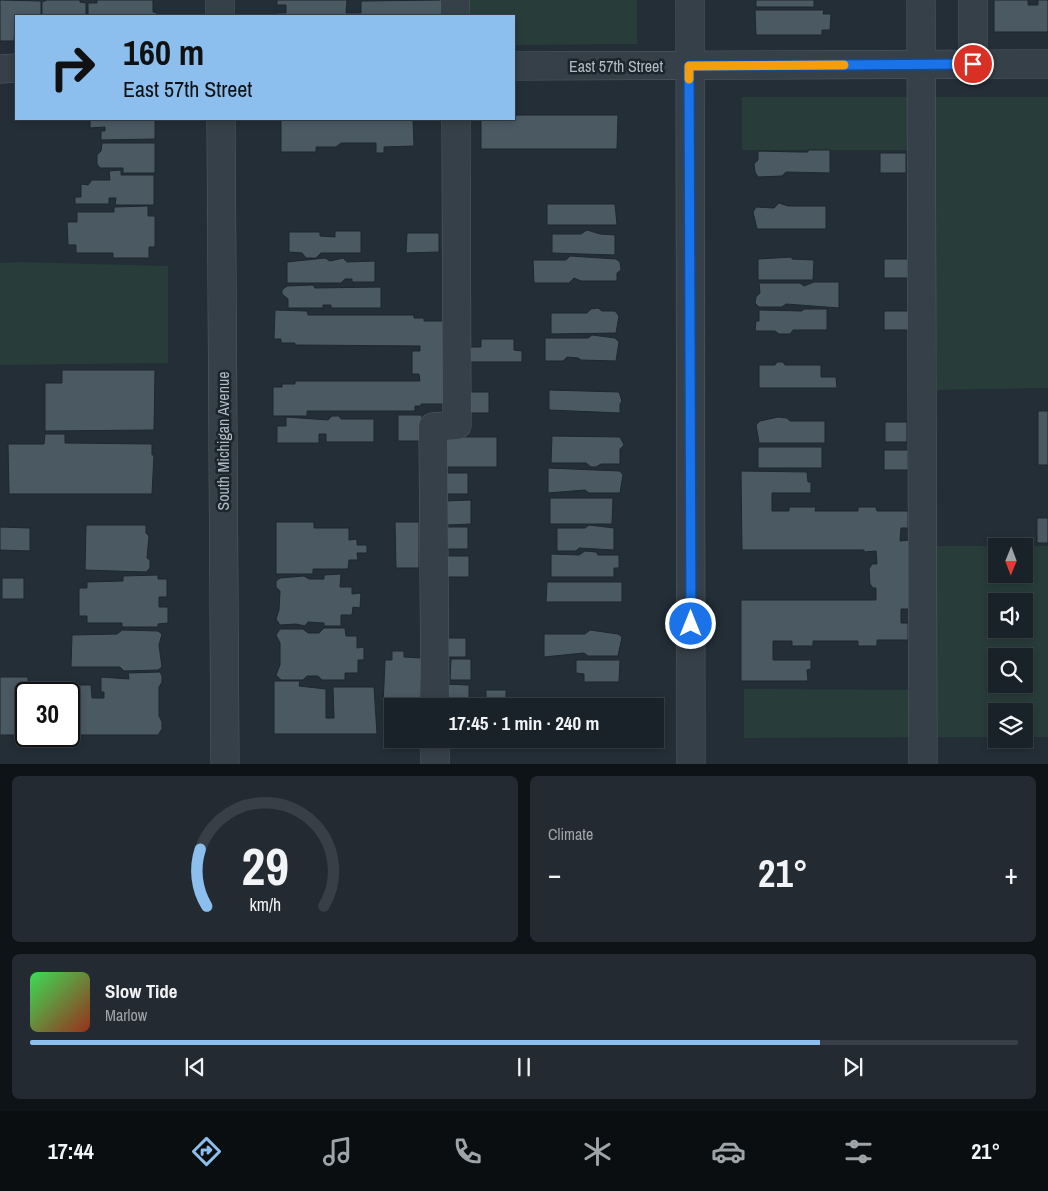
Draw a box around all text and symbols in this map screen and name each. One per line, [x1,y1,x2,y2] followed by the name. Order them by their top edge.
[123,29,204,76] text: 160 m
[40,35,105,100] icon: right
[952,43,994,85] pin
[959,50,987,78] icon: arrive
[569,55,663,77] street label: East 57th Street
[123,74,252,104] text: East 57th Street
[212,371,234,511] street label: South Michigan Avenue
[988,538,1032,582] north arrow
[988,538,1033,748] map controls
[988,593,1033,638] button: sound
[664,597,716,649] position arrow
[988,648,1033,693] button: search
[15,682,80,747] speed limit sign: 30
[988,703,1033,748] button: layers
[449,710,599,736] text: 17:45 · 1 min · 240 m
[548,823,593,845] text: Climate
[241,831,289,901] text: 29
[758,848,808,899] text: 21°
[548,855,561,893] text: −
[1005,855,1018,893] text: +
[249,893,281,917] text: km/h
[105,978,177,1004] text: Slow Tide
[105,1004,147,1026] text: Marlow
[181,1053,209,1081] icon: previous
[510,1053,538,1081] icon: pause
[839,1053,867,1081] icon: next
[189,1134,224,1169] icon: directions
[320,1134,355,1169] icon: music
[450,1134,485,1169] icon: phone
[580,1134,615,1169] icon: climate
[711,1134,746,1169] icon: car
[841,1134,876,1169] icon: filters
[48,1136,94,1166] text: 17:44
[971,1136,1000,1166] text: 21°

